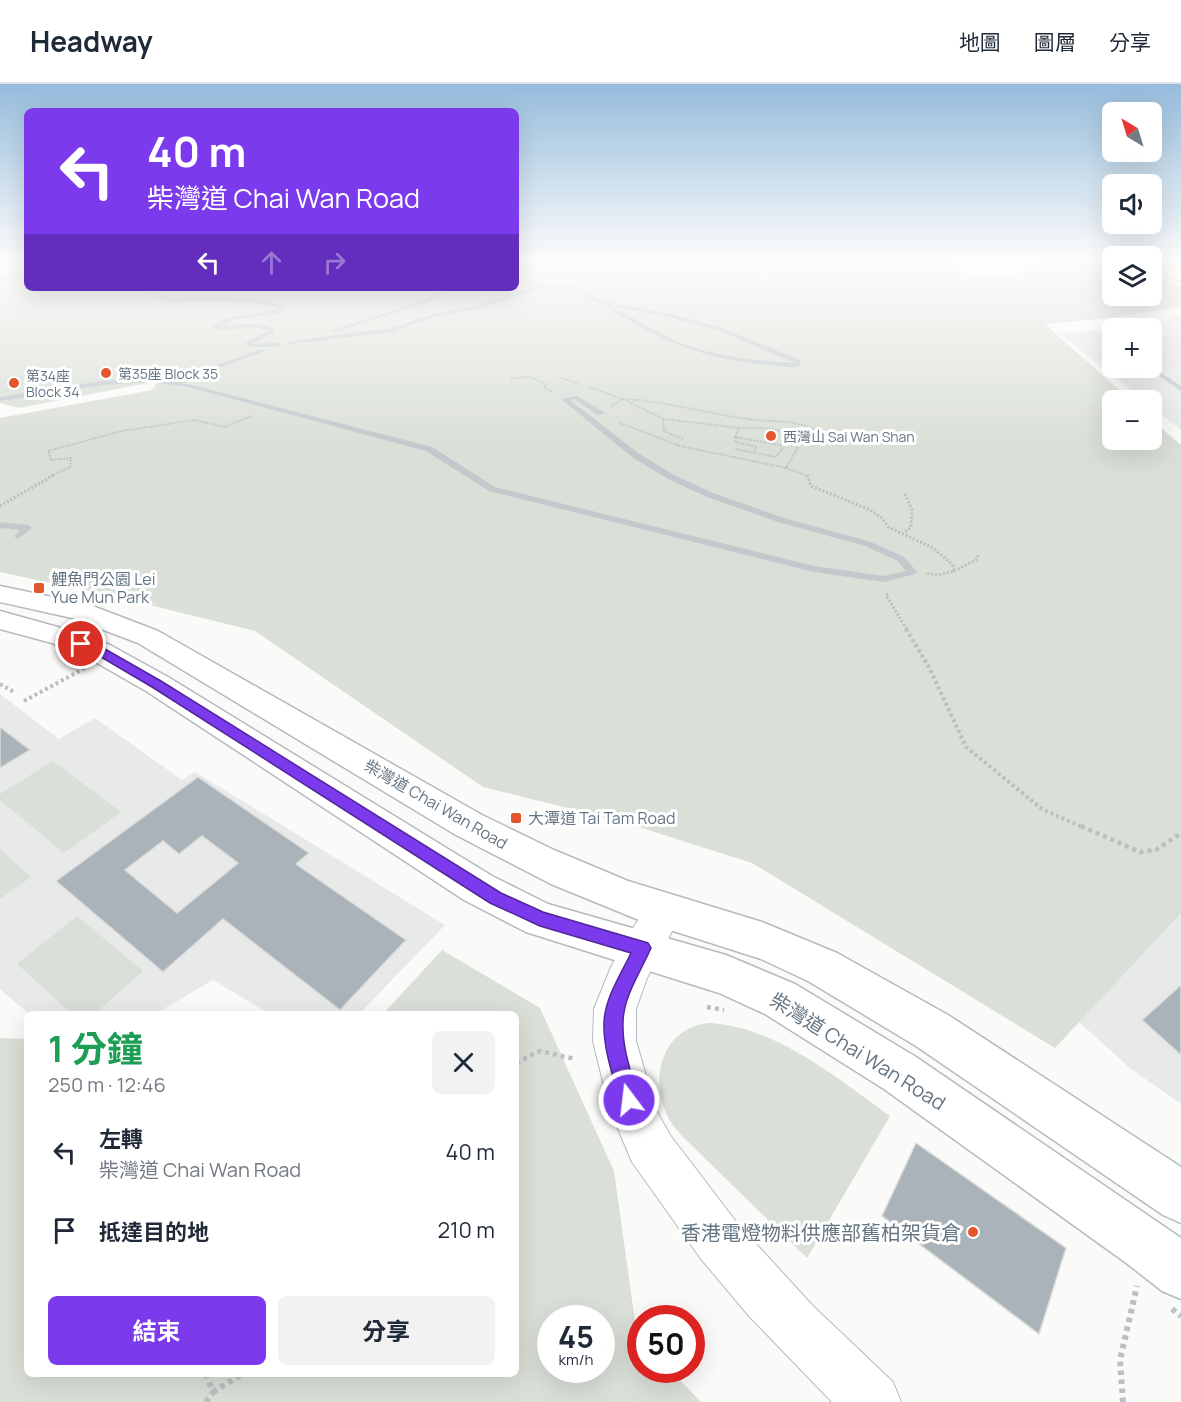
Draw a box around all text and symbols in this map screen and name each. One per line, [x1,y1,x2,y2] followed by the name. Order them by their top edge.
[30,22,153,60] text: Headway
[959,28,1001,56] text: 地圖
[1034,28,1076,56] text: 圖層
[1109,28,1151,56] text: 分享
[1102,102,1162,162] north arrow
[1102,102,1162,450] map controls
[147,122,246,180] text: 40 m
[48,132,126,210] icon: left
[1102,174,1162,234] button: sound
[147,179,420,216] text: 柴灣道 Chai Wan Road
[192,246,225,279] icon: left
[255,246,288,279] icon: ahead
[318,246,351,279] icon: right
[1102,246,1162,306] button: layers
[1102,318,1162,378] button: +
[118,364,218,383] place label: 第35座 Block 35
[26,366,80,401] place label: 第34座 Block 34
[99,366,113,380] marker: 第35座 Block 35
[7,376,21,390] marker: 第34座 Block 34
[1102,390,1162,450] button: −
[783,427,915,446] place label: 西灣山 Sai Wan Shan
[764,429,778,443] marker: 西灣山 Sai Wan Shan
[51,568,155,608] place label: 鯉魚門公園 Lei Yue Mun Park
[32,581,46,595] marker: 鯉魚門公園 Lei Yue Mun Park
[55,618,106,669] pin
[64,627,97,660] icon: arrive
[360,754,512,854] street label: 柴灣道 Chai Wan Road
[528,807,675,829] place label: 大潭道 Tai Tam Road
[509,811,523,825] marker: 大潭道 Tai Tam Road
[765,986,951,1116] street label: 柴灣道 Chai Wan Road
[48,1024,143,1073] text: 1 分鐘
[432,1031,495,1094] button: close
[597,1068,661,1132] position arrow
[48,1071,166,1098] text: 250 m · 12:46
[99,1124,143,1154] text: 左轉
[48,1136,81,1169] icon: left
[446,1137,495,1167] text: 40 m
[99,1156,301,1183] text: 柴灣道 Chai Wan Road
[48,1214,81,1247] icon: arrive
[437,1215,495,1245] text: 210 m
[99,1217,209,1247] text: 抵達目的地
[681,1219,961,1246] place label: 香港電燈物料供應部舊柏架貨倉
[966,1225,980,1239] marker: 香港電燈物料供應部舊柏架貨倉
[48,1296,266,1365] button: 結束
[278,1296,495,1365] button: 分享
[627,1305,705,1383] speed limit sign: 50
[558,1316,594,1357] text: 45
[559,1349,593,1370] text: km/h

